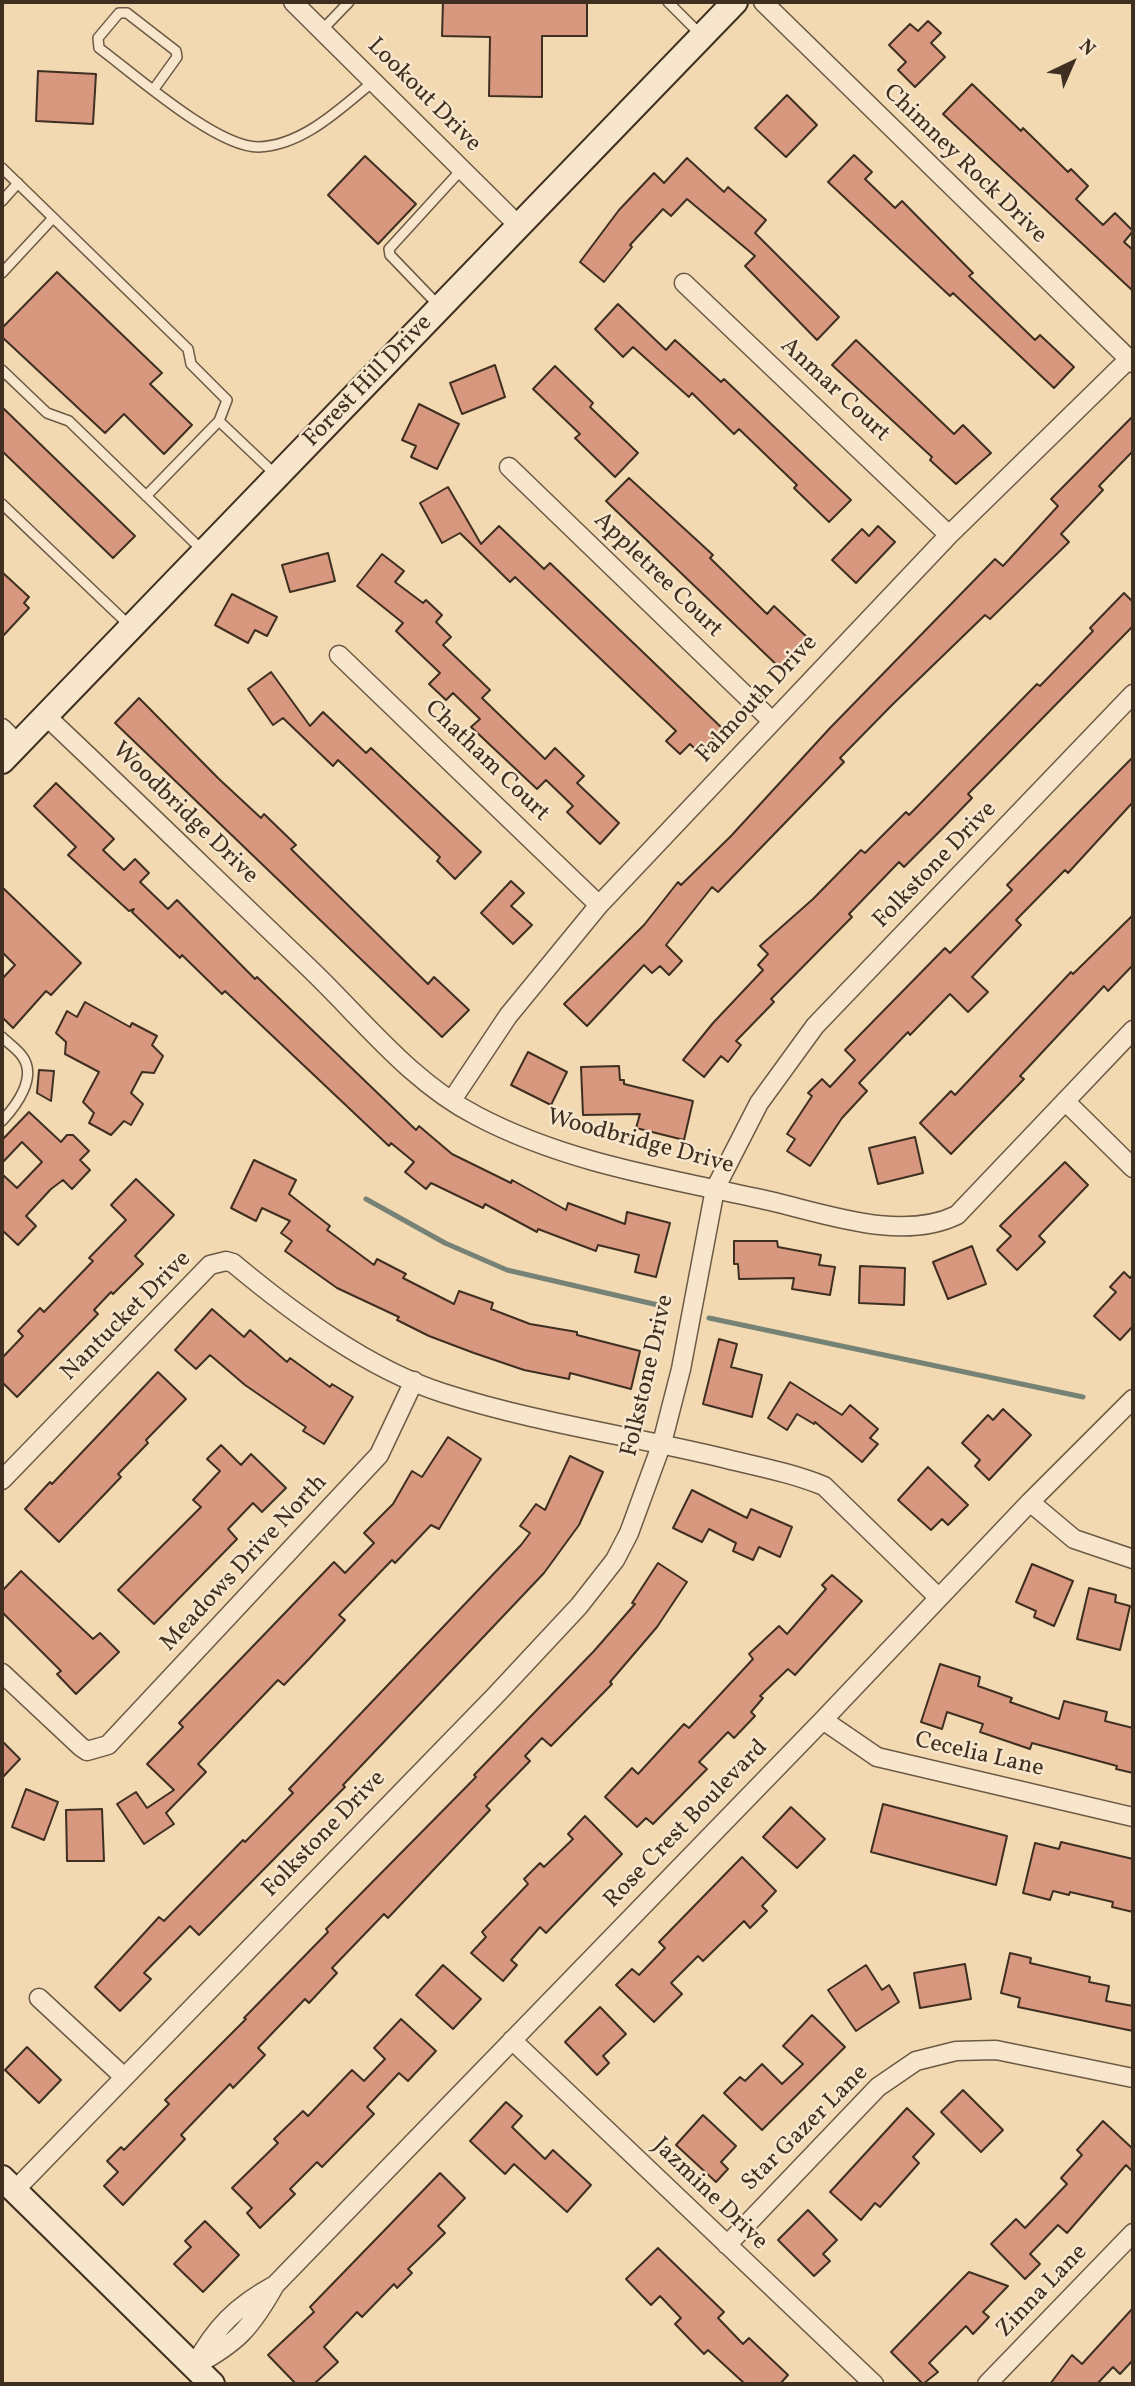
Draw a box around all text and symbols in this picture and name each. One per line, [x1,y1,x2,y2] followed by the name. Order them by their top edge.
[1037,28,1107,98] north arrow
[360,33,486,159] street label: Lookout Drive
[1073,34,1101,62] text: N
[876,79,1052,251] street label: Chimney Rock Drive
[299,310,439,454] street label: Forest Hill Drive
[773,333,895,449] street label: Anmar Court
[586,507,728,645] street label: Appletree Court
[691,630,825,770] street label: Falmouth Drive
[417,695,555,829] street label: Chatham Court
[105,737,263,891] street label: Woodbridge Drive
[868,797,1004,935] street label: Folkstone Drive
[543,1104,737,1182] street label: Woodbridge Drive
[56,1246,198,1388] street label: Nantucket Drive
[616,1292,682,1460] street label: Folkstone Drive
[155,1469,335,1659] street label: Meadows Drive North
[912,1727,1046,1785] street label: Cecelia Lane
[599,1735,775,1915] street label: Rose Crest Boulevard
[257,1766,393,1904] street label: Folkstone Drive
[737,2060,875,2198] street label: Star Gazer Lane
[645,2133,773,2257] street label: Jazmine Drive
[991,2239,1095,2345] street label: Zinna Lane

